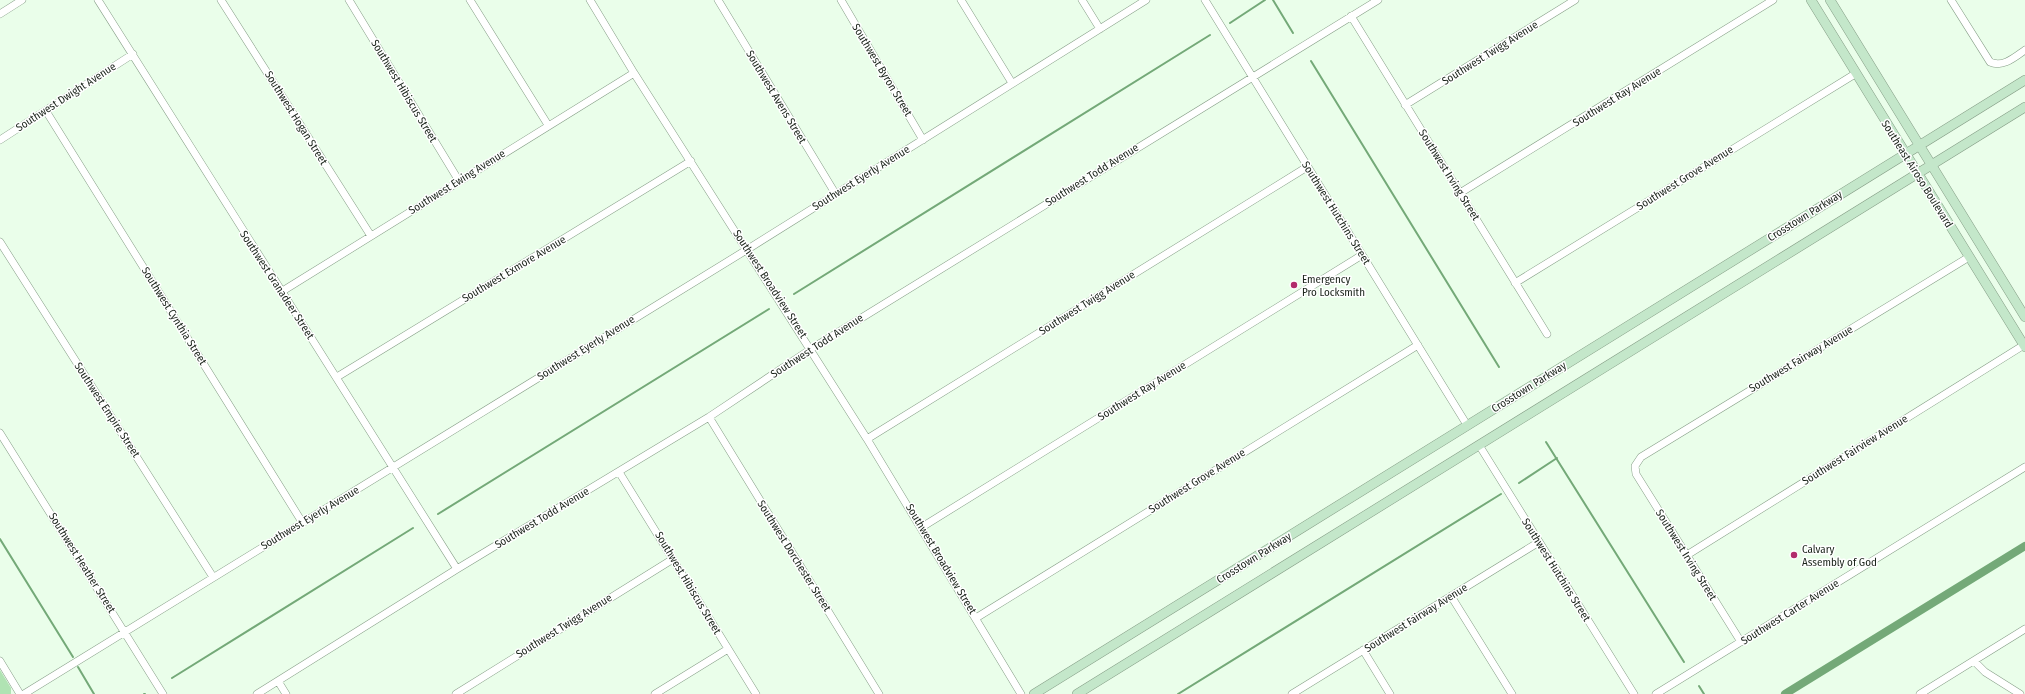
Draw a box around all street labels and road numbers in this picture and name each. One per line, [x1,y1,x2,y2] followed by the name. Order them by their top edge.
[1440,18,1540,88] street label: Southwest Twigg Avenue
[849,21,915,119] street label: Southwest Byron Street
[368,37,440,145] street label: Southwest Hibiscus Street
[743,48,809,146] street label: Southwest Avens Street
[14,60,118,134] street label: Southwest Dwight Avenue
[1570,65,1664,129] street label: Southwest Ray Avenue
[262,69,330,168] street label: Southwest Hogan Street
[1879,118,1955,230] street label: Southeast Airoso Boulevard
[1416,127,1483,223] street label: Southwest Irving Street
[1043,141,1141,209] street label: Southwest Todd Avenue
[810,143,912,213] street label: Southwest Eyerly Avenue
[1634,143,1736,213] street label: Southwest Grove Avenue
[406,147,508,217] street label: Southwest Ewing Avenue
[1299,159,1373,267] street label: Southwest Hutchins Street
[1765,188,1845,244] street label: Crosstown Parkway
[730,227,810,341] street label: Southwest Broadview Street
[237,228,317,342] street label: Southwest Granadeer Street
[460,233,568,305] street label: Southwest Exmore Avenue
[139,265,210,368] street label: Southwest Cynthia Street
[1037,268,1137,338] street label: Southwest Twigg Avenue
[768,311,866,381] street label: Southwest Todd Avenue
[535,313,637,383] street label: Southwest Eyerly Avenue
[1747,323,1855,395] street label: Southwest Fairway Avenue
[1095,359,1189,423] street label: Southwest Ray Avenue
[1489,359,1569,415] street label: Crosstown Parkway
[71,360,143,460] street label: Southwest Empire Street
[1800,412,1910,488] street label: Southwest Fairview Avenue
[1146,446,1248,516] street label: Southwest Grove Avenue
[259,484,361,552] street label: Southwest Eyerly Avenue
[493,485,591,551] street label: Southwest Todd Avenue
[754,498,834,614] street label: Southwest Dorchester Street
[903,501,979,617] street label: Southwest Broadview Street
[1653,507,1720,603] street label: Southwest Irving Street
[46,511,118,616] street label: Southwest Heather Street
[1519,516,1593,624] street label: Southwest Hutchins Street
[652,529,724,637] street label: Southwest Hibiscus Street
[1214,530,1294,586] street label: Crosstown Parkway
[1739,577,1841,647] street label: Southwest Carter Avenue
[1362,581,1470,655] street label: Southwest Fairway Avenue
[514,591,614,661] street label: Southwest Twigg Avenue

